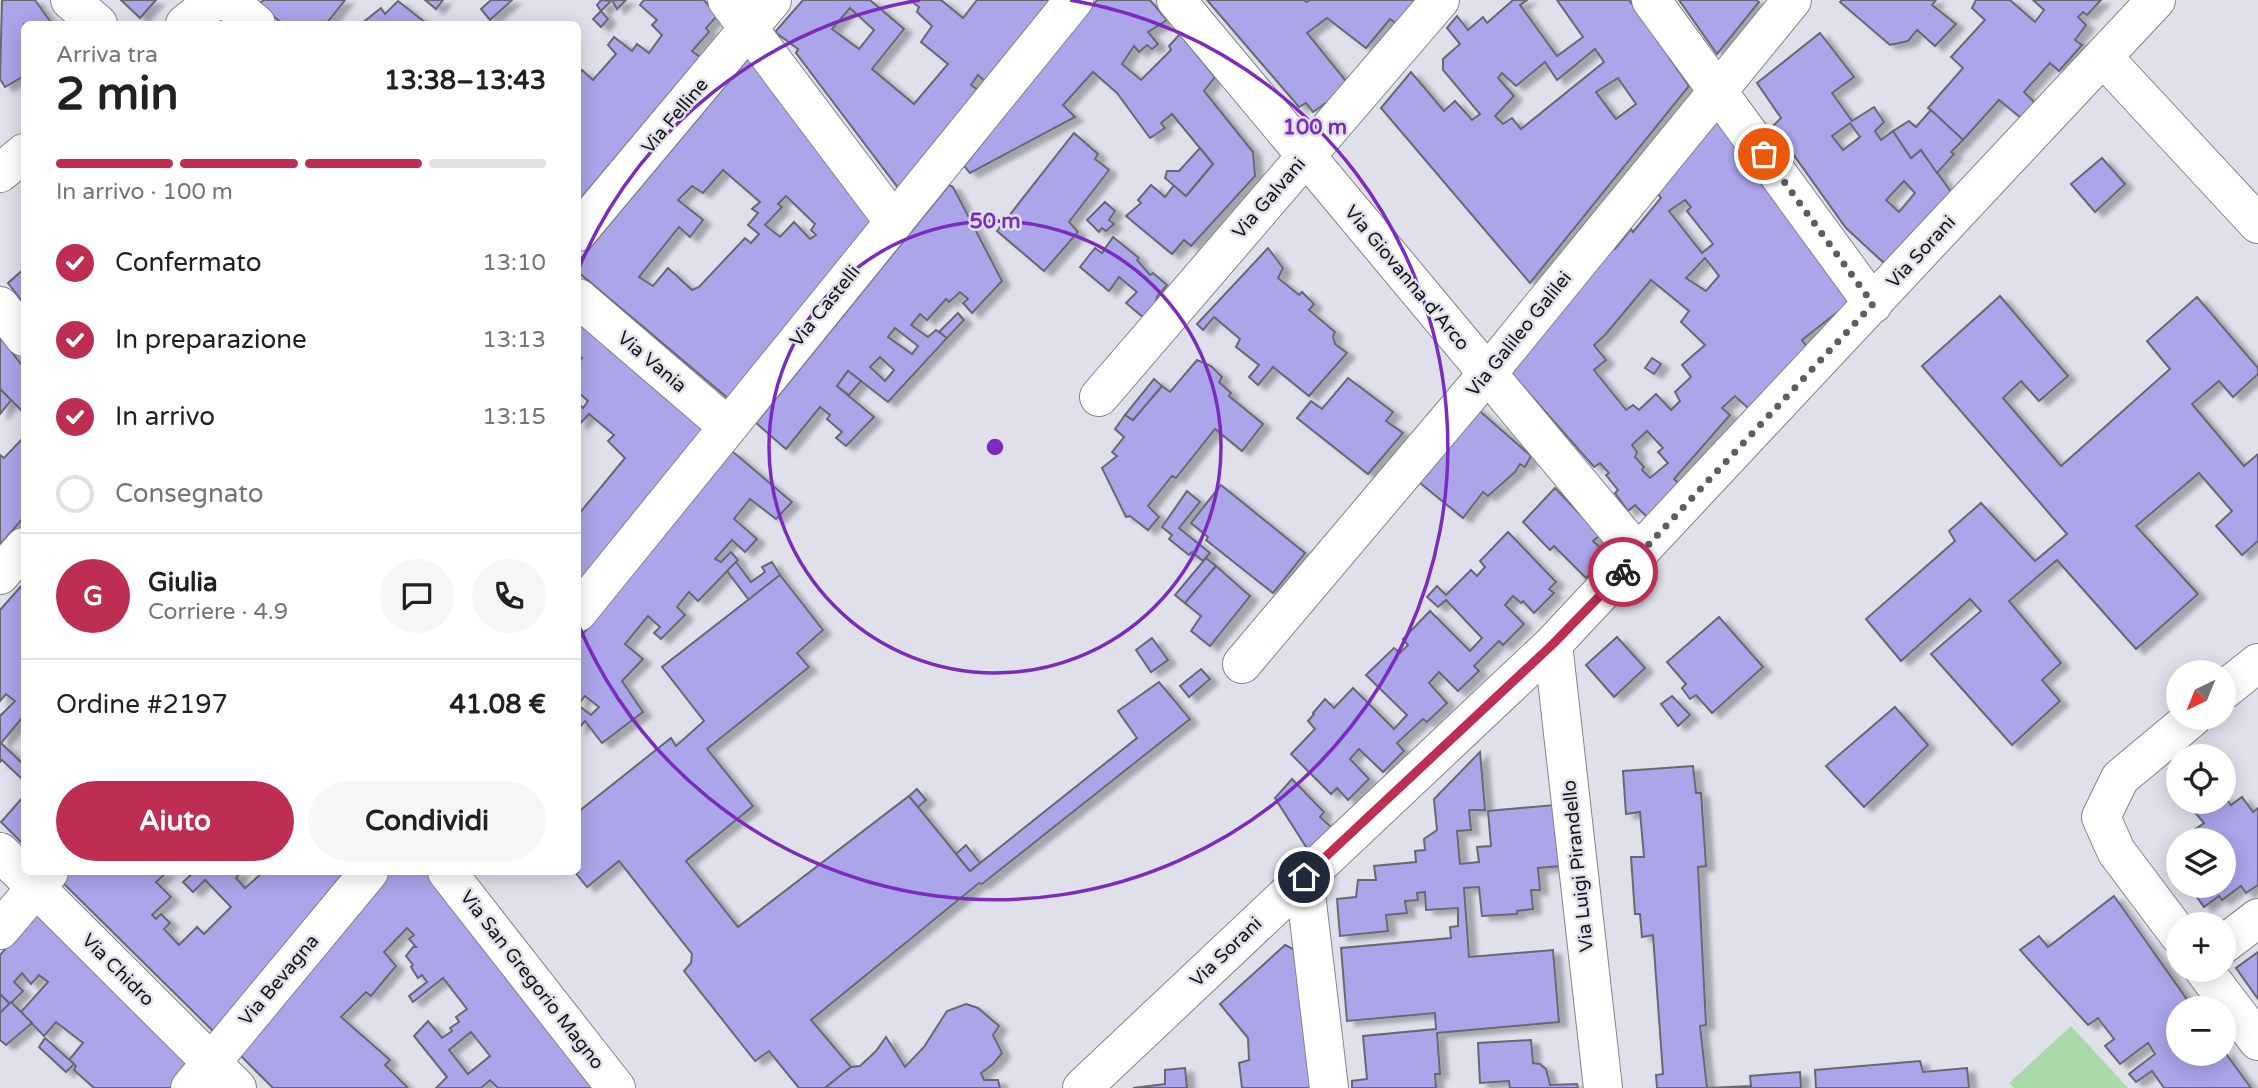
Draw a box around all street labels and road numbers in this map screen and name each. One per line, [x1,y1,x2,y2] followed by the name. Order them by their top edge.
[637,74,713,158] street label: Via Felline
[1228,153,1310,243] street label: Via Galvani
[1340,201,1474,355] street label: Via Giovanna d'Arco
[1882,211,1960,293] street label: Via Sorani
[786,261,864,351] street label: Via Castelli
[1462,267,1576,401] street label: Via Galileo Galilei
[613,327,691,397] street label: Via Vania
[1558,779,1598,953] street label: Via Luigi Pirandello
[455,886,609,1074] street label: Via San Gregorio Magno
[1186,913,1266,991] street label: Via Sorani
[77,929,159,1011] street label: Via Chidro
[235,930,323,1030] street label: Via Bevagna

